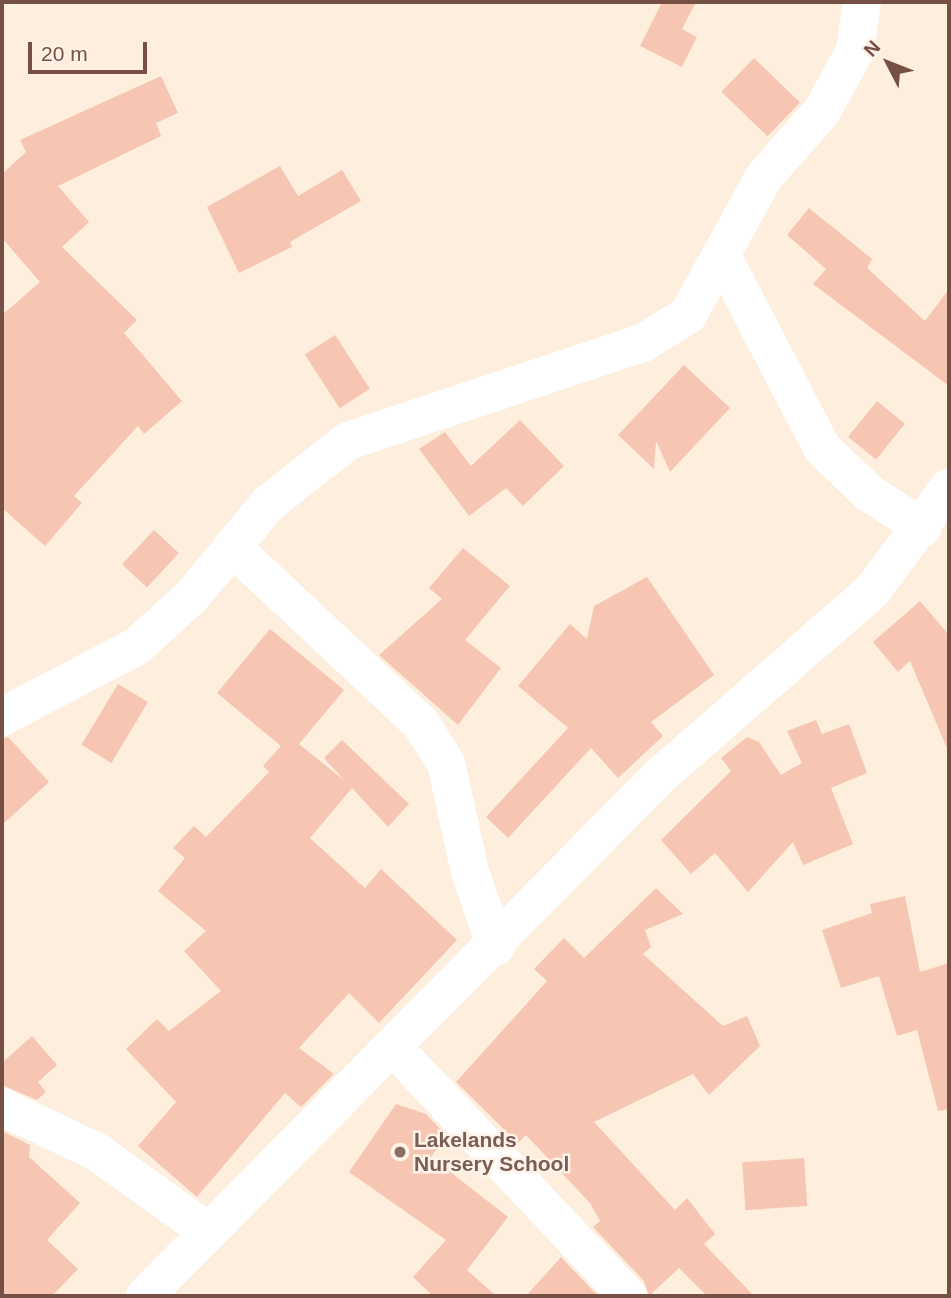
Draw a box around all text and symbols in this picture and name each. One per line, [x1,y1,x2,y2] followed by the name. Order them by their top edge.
[32,28,150,72] scale bar
[853,28,923,98] north arrow
[860,36,884,61] text: N
[41,42,88,65] text: 20 m
[414,1127,569,1177] place label: Lakelands Nursery School
[392,1144,408,1160] marker: Lakelands Nursery School

